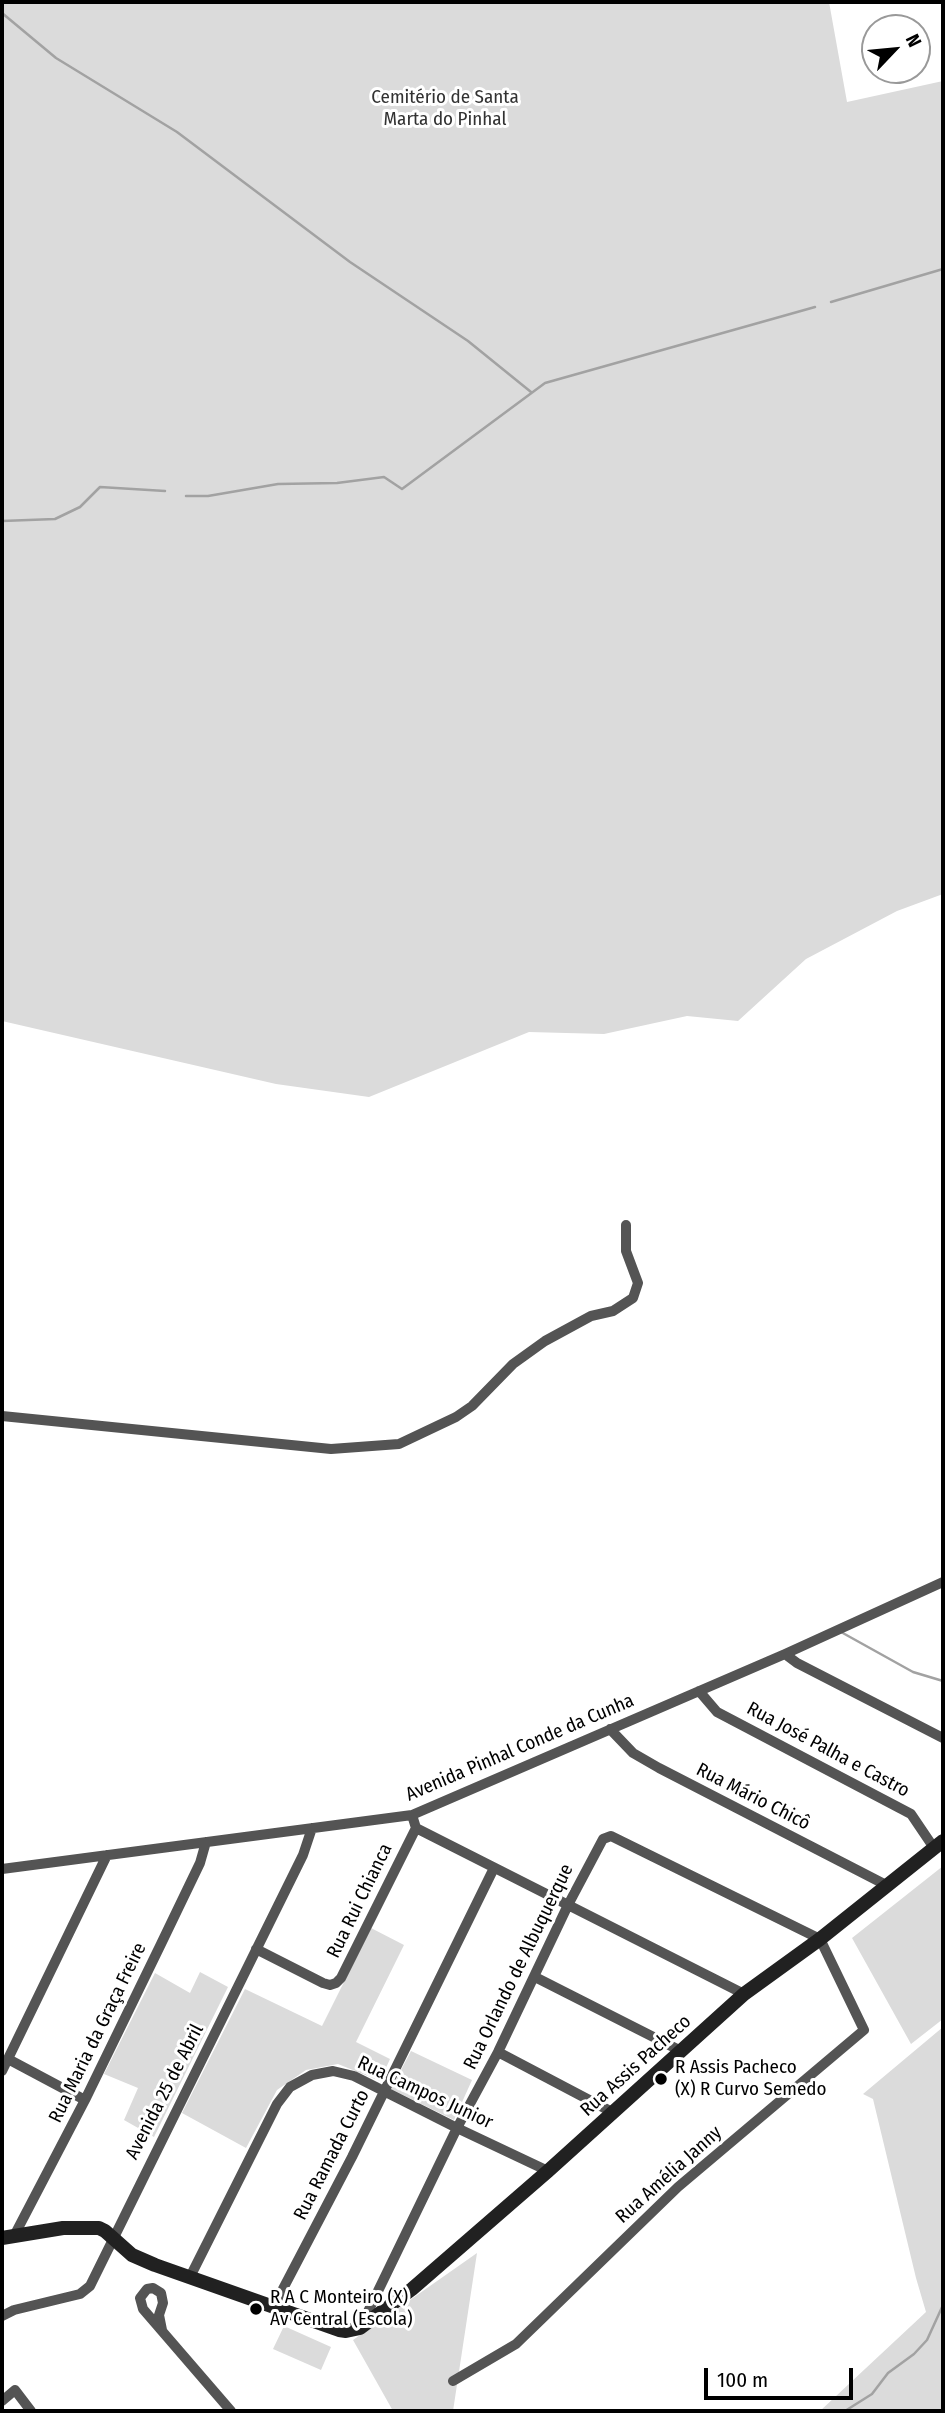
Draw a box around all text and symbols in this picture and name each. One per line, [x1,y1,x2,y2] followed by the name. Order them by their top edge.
[861,14,931,84] north arrow
[901,30,926,51] text: N
[371,87,519,131] park label: Cemitério de Santa Marta do Pinhal
[402,1689,638,1807] street label: Avenida Pinhal Conde da Cunha
[743,1697,913,1803] street label: Rua José Palha e Castro
[692,1759,814,1835] street label: Rua Mário Chicô
[322,1840,398,1962] street label: Rua Rui Chianca
[459,1861,579,2073] street label: Rua Orlando de Albuquerque
[44,1939,152,2127] street label: Rua Maria da Graça Freire
[576,2010,696,2122] street label: Rua Assis Pacheco
[121,2021,209,2163] street label: Avenida 25 de Abril
[354,2052,496,2134] street label: Rua Campos Junior
[675,2057,826,2101] place label: R Assis Pacheco (X) R Curvo Semedo
[653,2071,669,2087] marker: R Assis Pacheco (X) R Curvo Semedo
[289,2086,375,2224] street label: Rua Ramada Curto
[611,2122,727,2228] street label: Rua Amélia Janny
[270,2287,413,2331] place label: R A C Monteiro (X) Av Central (Escola)
[248,2301,264,2317] marker: R A C Monteiro (X) Av Central (Escola)
[707,2354,856,2398] scale bar
[717,2367,768,2393] text: 100 m

